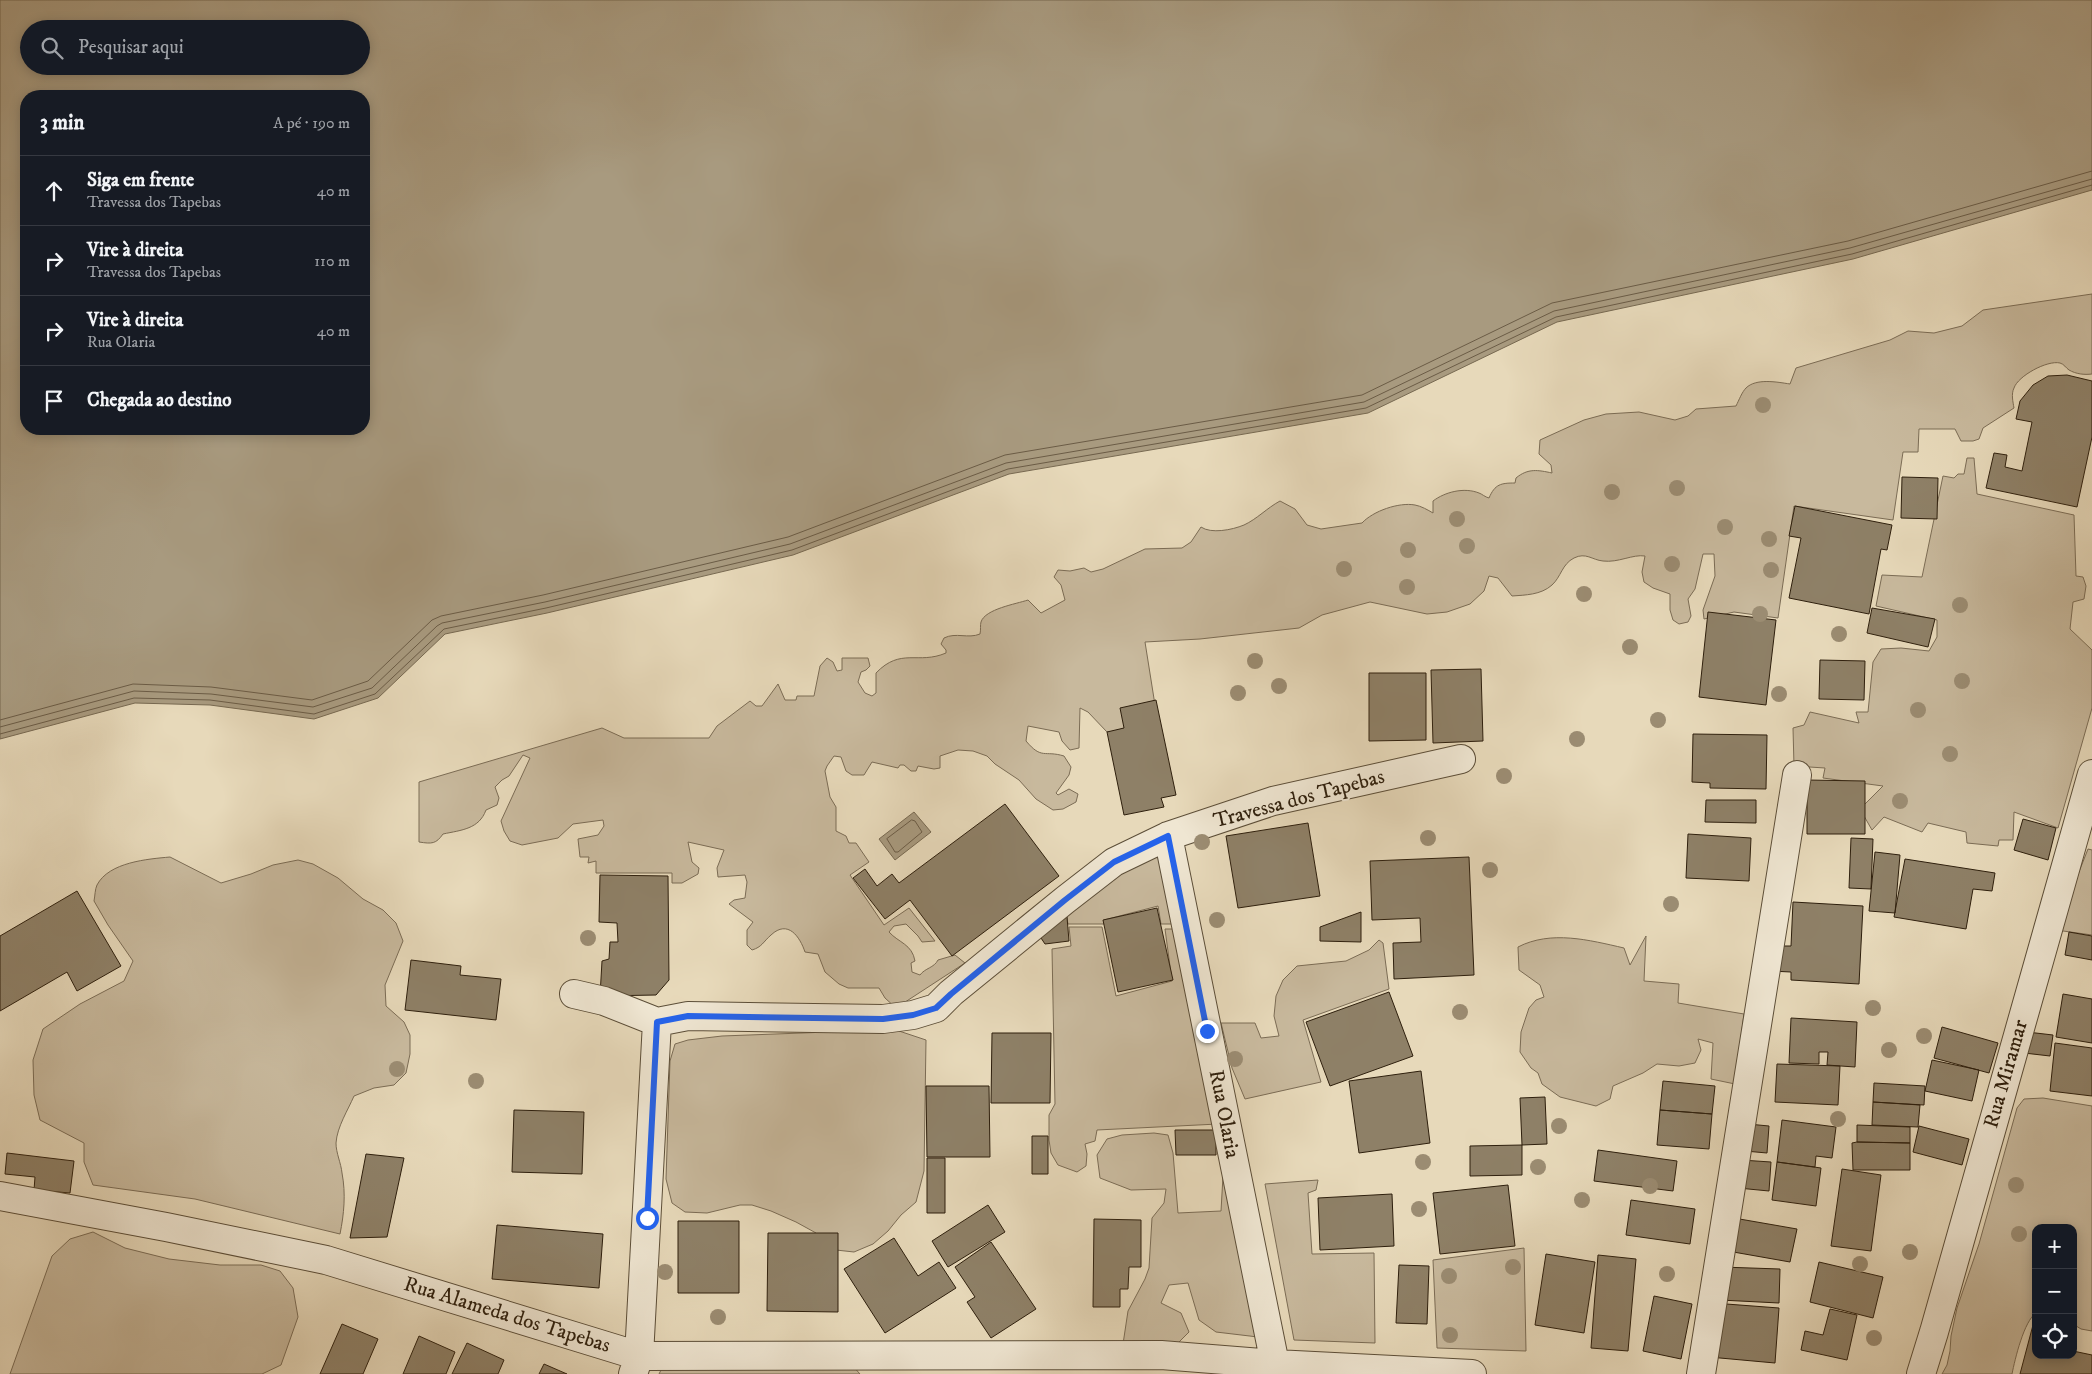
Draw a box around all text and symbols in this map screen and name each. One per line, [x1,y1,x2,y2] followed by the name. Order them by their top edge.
[20,20,370,75] search box
[38,34,66,62] icon: search
[78,36,184,59] text: Pesquisar aqui
[40,110,85,136] text: 3 min
[273,113,350,133] text: A pé · 190 m
[87,169,194,192] text: Siga em frente
[40,177,68,205] icon: ahead
[317,181,350,201] text: 40 m
[87,192,221,212] text: Travessa dos Tapebas
[87,239,183,262] text: Vire à direita
[40,247,68,275] icon: right
[314,251,350,271] text: 110 m
[87,262,221,282] text: Travessa dos Tapebas
[87,309,183,332] text: Vire à direita
[40,317,68,345] icon: right
[317,321,350,341] text: 40 m
[87,332,155,352] text: Rua Olaria
[40,387,68,415] icon: arrive
[87,389,232,412] text: Chegada ao destino
[1211,764,1387,834] street label: Travessa dos Tapebas
[1978,1017,2034,1131] street label: Rua Miramar
[1196,1020,1219,1043] route end
[1203,1068,1245,1161] street label: Rua Olaria
[636,1207,659,1230] route start
[2032,1224,2077,1359] map controls
[2032,1224,2077,1269] button: +
[2032,1269,2077,1314] button: −
[401,1271,613,1359] street label: Rua Alameda dos Tapebas
[2032,1314,2077,1359] button: locate

